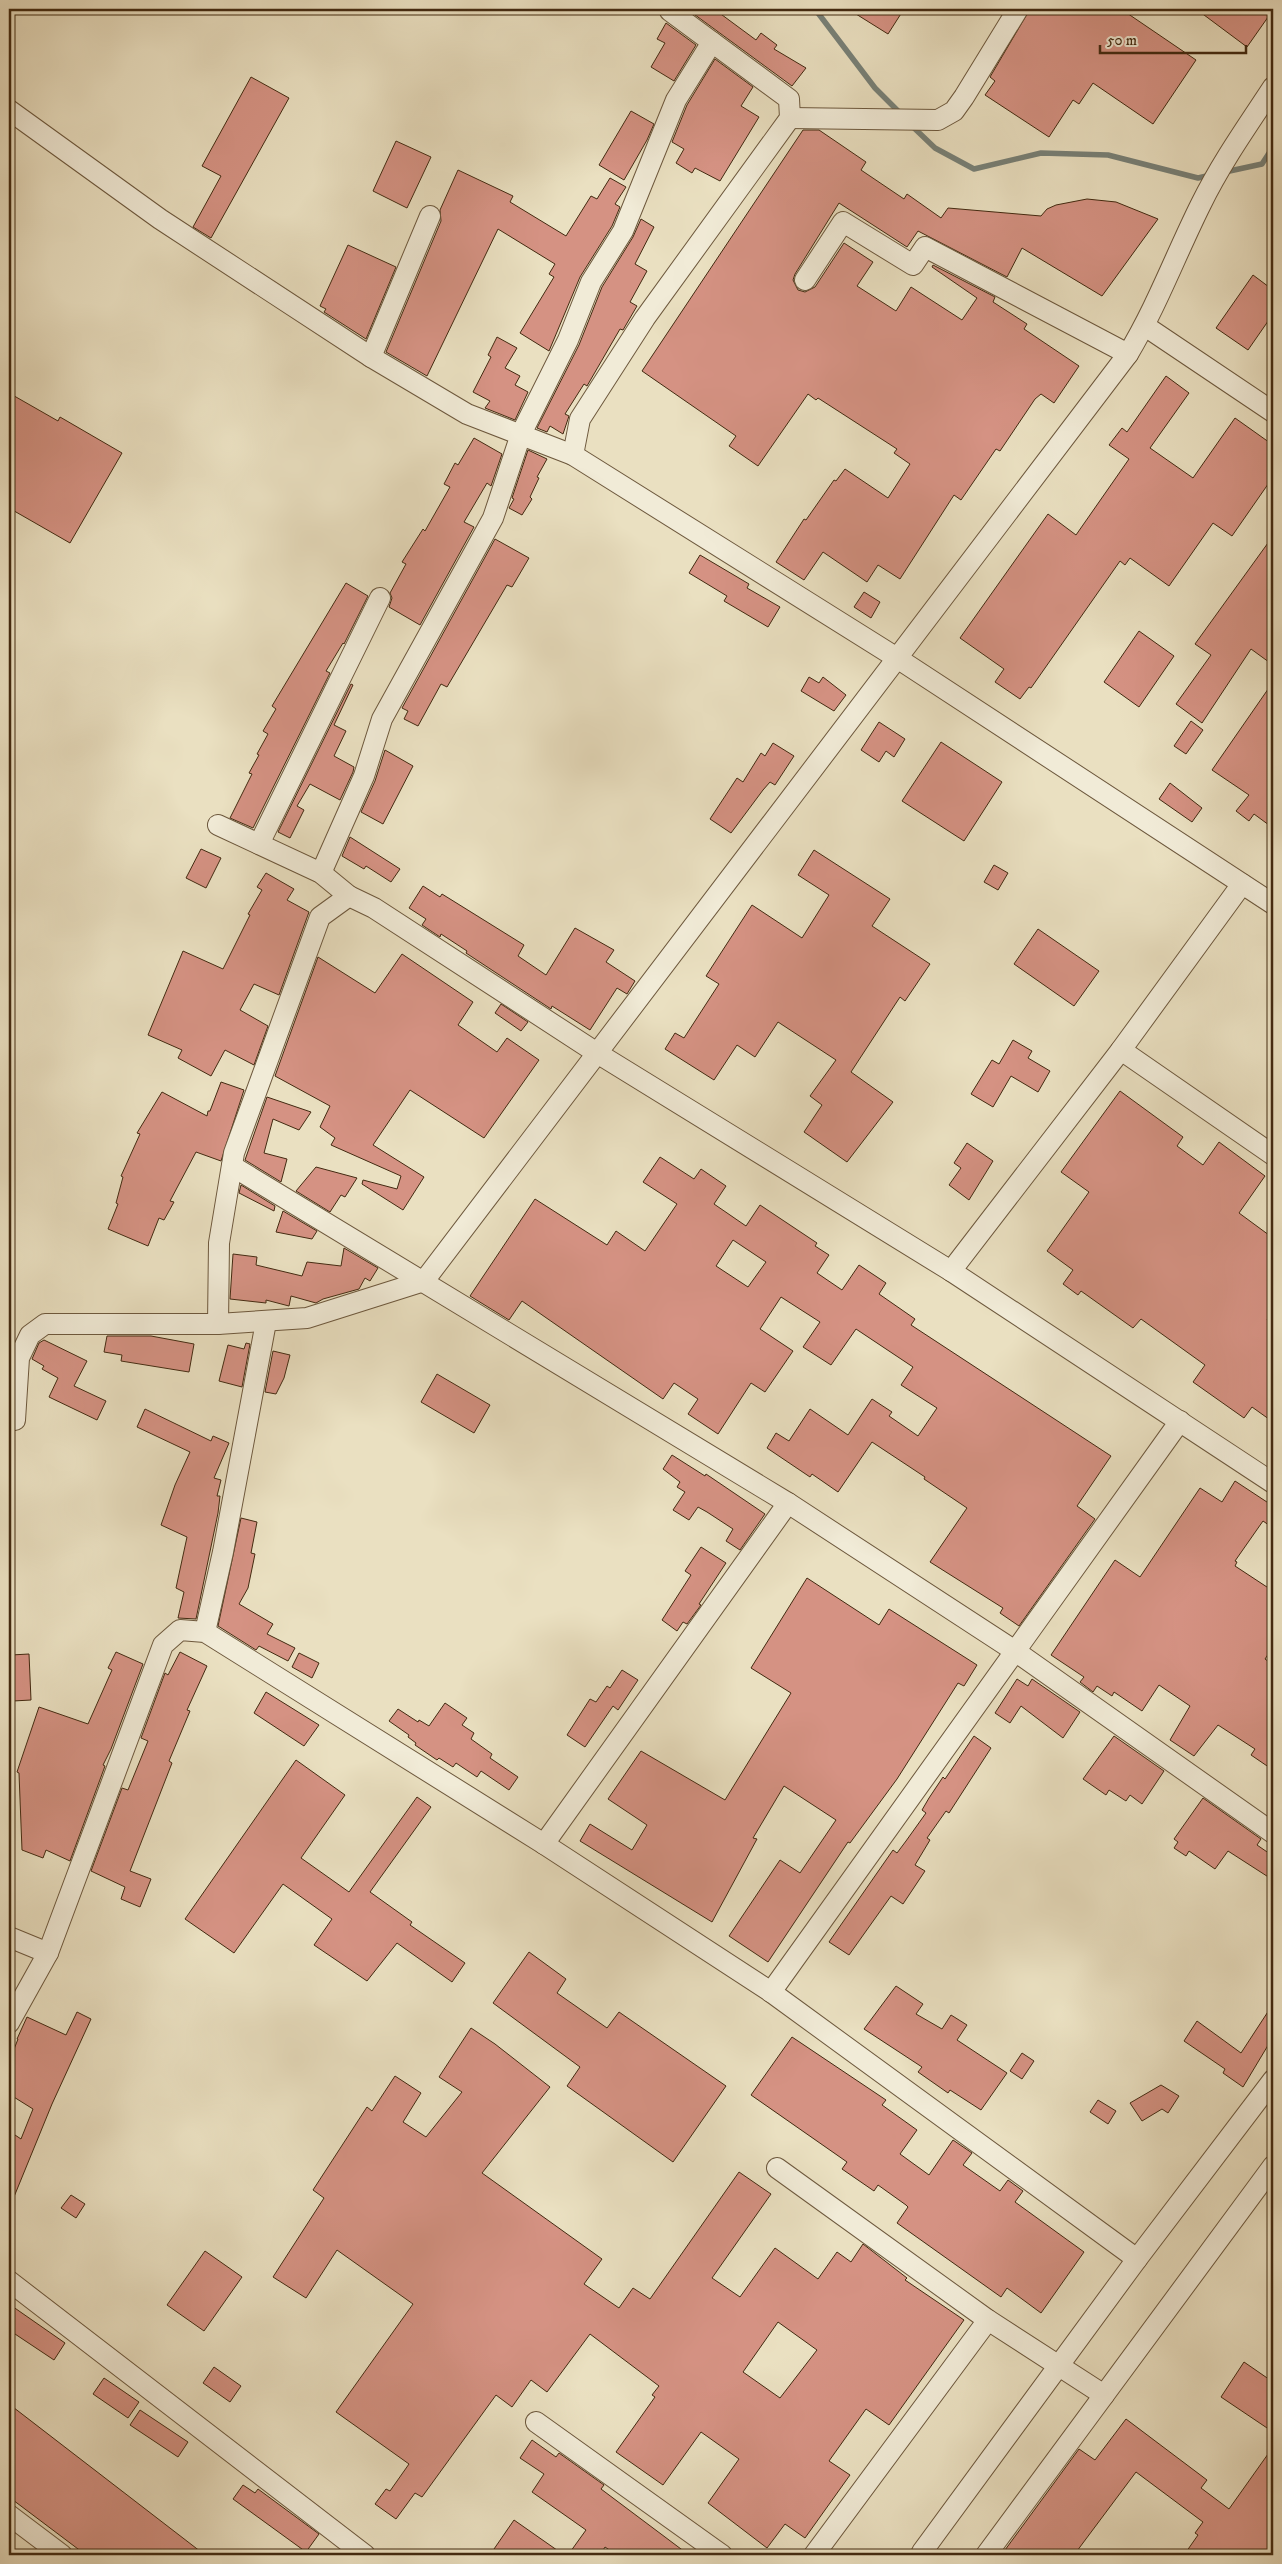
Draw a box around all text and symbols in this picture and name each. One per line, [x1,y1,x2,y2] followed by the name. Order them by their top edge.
[1100,22,1246,54] scale bar
[1107,31,1137,50] text: 50 m

